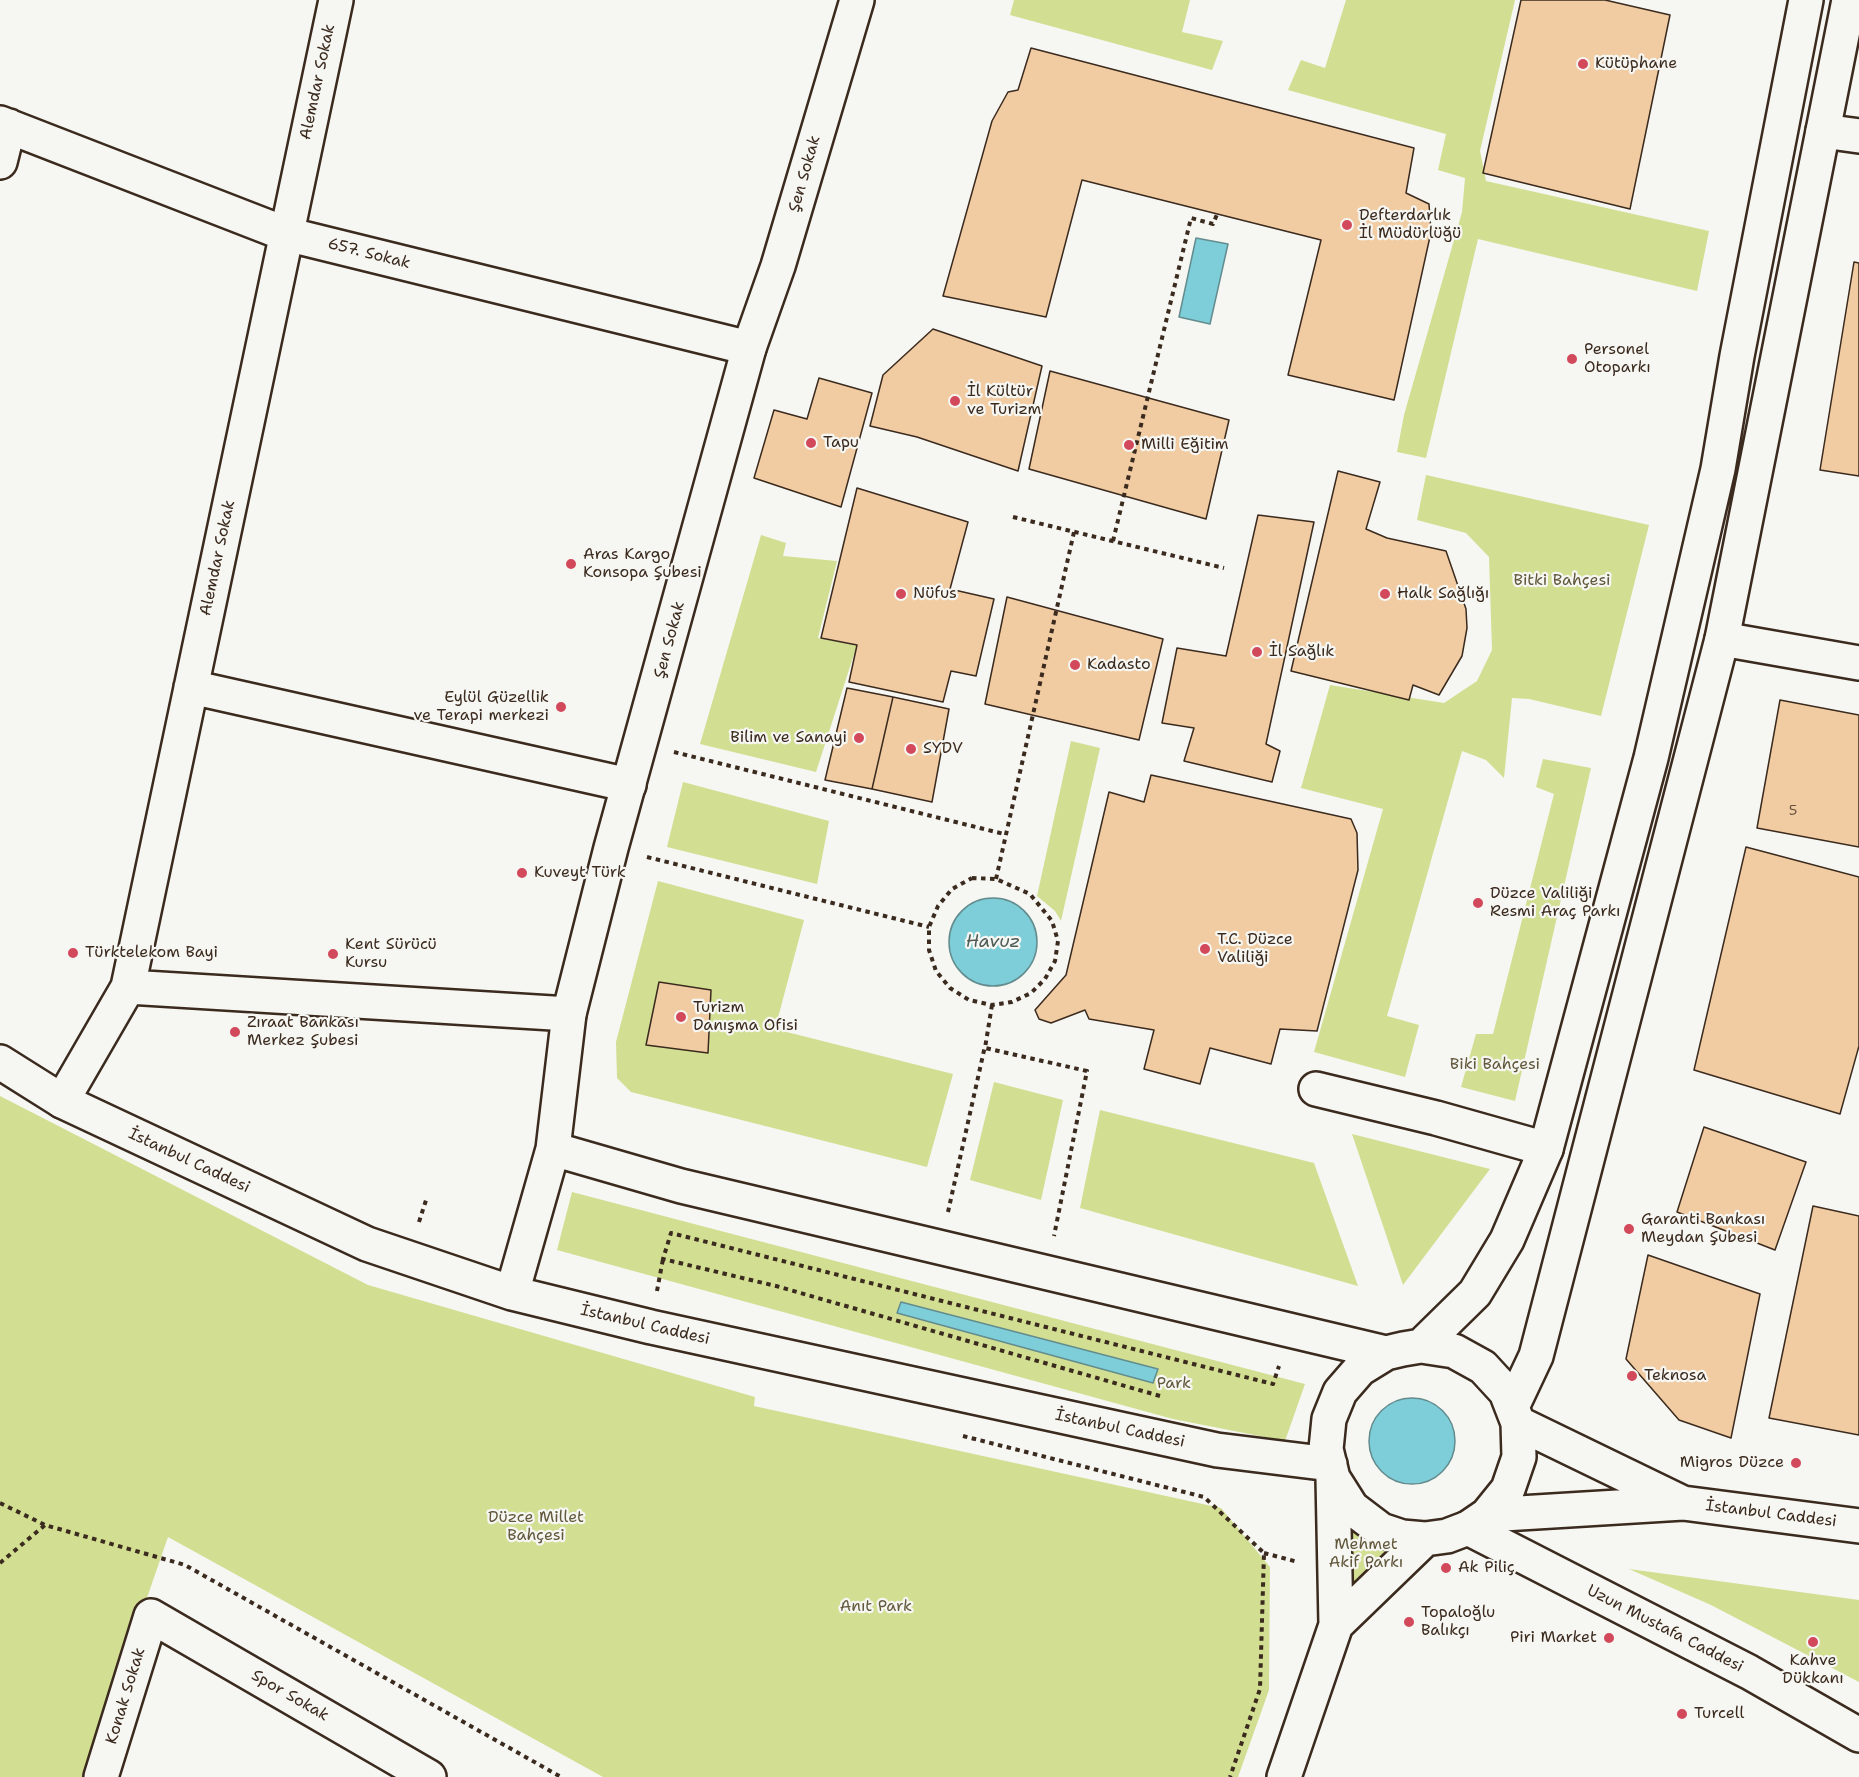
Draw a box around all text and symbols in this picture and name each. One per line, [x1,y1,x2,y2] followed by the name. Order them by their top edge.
[296,22,340,142] street label: Alemdar Sokak
[1595,54,1677,74] place label: Kütüphane
[1576,57,1590,71] marker: Kütüphane
[785,133,825,215] street label: Şen Sokak
[1359,206,1461,244] place label: Defterdarlık İl Müdürlüğü
[1340,218,1354,232] marker: Defterdarlık İl Müdürlüğü
[326,234,412,274] street label: 657. Sokak
[1584,340,1651,378] place label: Personel Otoparkı
[1565,352,1579,366] marker: Personel Otoparkı
[967,382,1041,420] place label: İl Kültür ve Turizm
[948,394,962,408] marker: İl Kültür ve Turizm
[823,433,859,453] place label: Tapu
[1141,435,1229,455] place label: Milli Eğitim
[804,436,818,450] marker: Tapu
[1122,438,1136,452] marker: Milli Eğitim
[196,498,240,618] street label: Alemdar Sokak
[583,545,702,583] place label: Aras Kargo Konsopa Şubesi
[564,557,578,571] marker: Aras Kargo Konsopa Şubesi
[1513,571,1611,591] park label: Bitki Bahçesi
[913,584,957,604] place label: Nüfus
[1397,584,1489,604] place label: Halk Sağlığı
[894,587,908,601] marker: Nüfus
[1378,587,1392,601] marker: Halk Sağlığı
[651,599,689,681] street label: Şen Sokak
[1269,642,1334,662] place label: İl Sağlık
[1250,645,1264,659] marker: İl Sağlık
[1087,655,1151,675] place label: Kadasto
[1068,658,1082,672] marker: Kadasto
[414,688,549,726] place label: Eylül Güzellik ve Terapi merkezi
[554,700,568,714] marker: Eylül Güzellik ve Terapi merkezi
[730,728,847,748] place label: Bilim ve Sanayi
[852,731,866,745] marker: Bilim ve Sanayi
[923,739,963,759] place label: SYDV
[904,742,918,756] marker: SYDV
[1789,803,1797,819] house number: 5
[534,863,626,883] place label: Kuveyt Türk
[515,866,529,880] marker: Kuveyt Türk
[1490,884,1621,922] place label: Düzce Valiliği Resmi Araç Parkı
[1471,896,1485,910] marker: Düzce Valiliği Resmi Araç Parkı
[1217,930,1293,968] place label: T.C. Düzce Valiliği
[966,931,1020,953] water label: Havuz
[345,935,437,973] place label: Kent Sürücü Kursu
[1198,942,1212,956] marker: T.C. Düzce Valiliği
[85,943,218,963] place label: Türktelekom Bayi
[66,946,80,960] marker: Türktelekom Bayi
[326,947,340,961] marker: Kent Sürücü Kursu
[693,998,798,1036] place label: Turizm Danışma Ofisi
[674,1010,688,1024] marker: Turizm Danışma Ofisi
[247,1013,359,1051] place label: Zıraat Bankası Merkez Şubesi
[228,1025,242,1039] marker: Zıraat Bankası Merkez Şubesi
[1450,1055,1540,1075] park label: Biki Bahçesi
[125,1124,253,1198] street label: İstanbul Caddesi
[1641,1210,1765,1248] place label: Garanti Bankası Meydan Şubesi
[1622,1222,1636,1236] marker: Garanti Bankası Meydan Şubesi
[579,1301,711,1349] street label: İstanbul Caddesi
[1644,1366,1706,1386] place label: Teknosa
[1625,1369,1639,1383] marker: Teknosa
[1157,1374,1191,1394] park label: Park
[1053,1406,1187,1452] street label: İstanbul Caddesi
[1680,1453,1784,1473] place label: Migros Düzce
[1789,1456,1803,1470] marker: Migros Düzce
[1704,1496,1838,1532] street label: İstanbul Caddesi
[488,1508,584,1546] park label: Düzce Millet Bahçesi
[1329,1535,1403,1573] park label: Mehmet Akif Parkı
[1458,1558,1515,1578] place label: Ak Piliç
[1439,1561,1453,1575] marker: Ak Piliç
[1584,1581,1746,1677] street label: Uzun Mustafa Caddesi
[840,1597,912,1617] park label: Anıt Park
[1421,1603,1495,1641] place label: Topaloğlu Balıkçı
[1402,1615,1416,1629] marker: Topaloğlu Balıkçı
[1510,1628,1597,1648] place label: Piri Market
[1602,1631,1616,1645] marker: Piri Market
[1806,1635,1820,1649] marker: Kahve Dükkanı
[102,1646,150,1746] street label: Konak Sokak
[1782,1651,1844,1689] place label: Kahve Dükkanı
[248,1666,332,1726] street label: Spor Sokak
[1694,1704,1744,1724] place label: Turcell
[1675,1707,1689,1721] marker: Turcell

